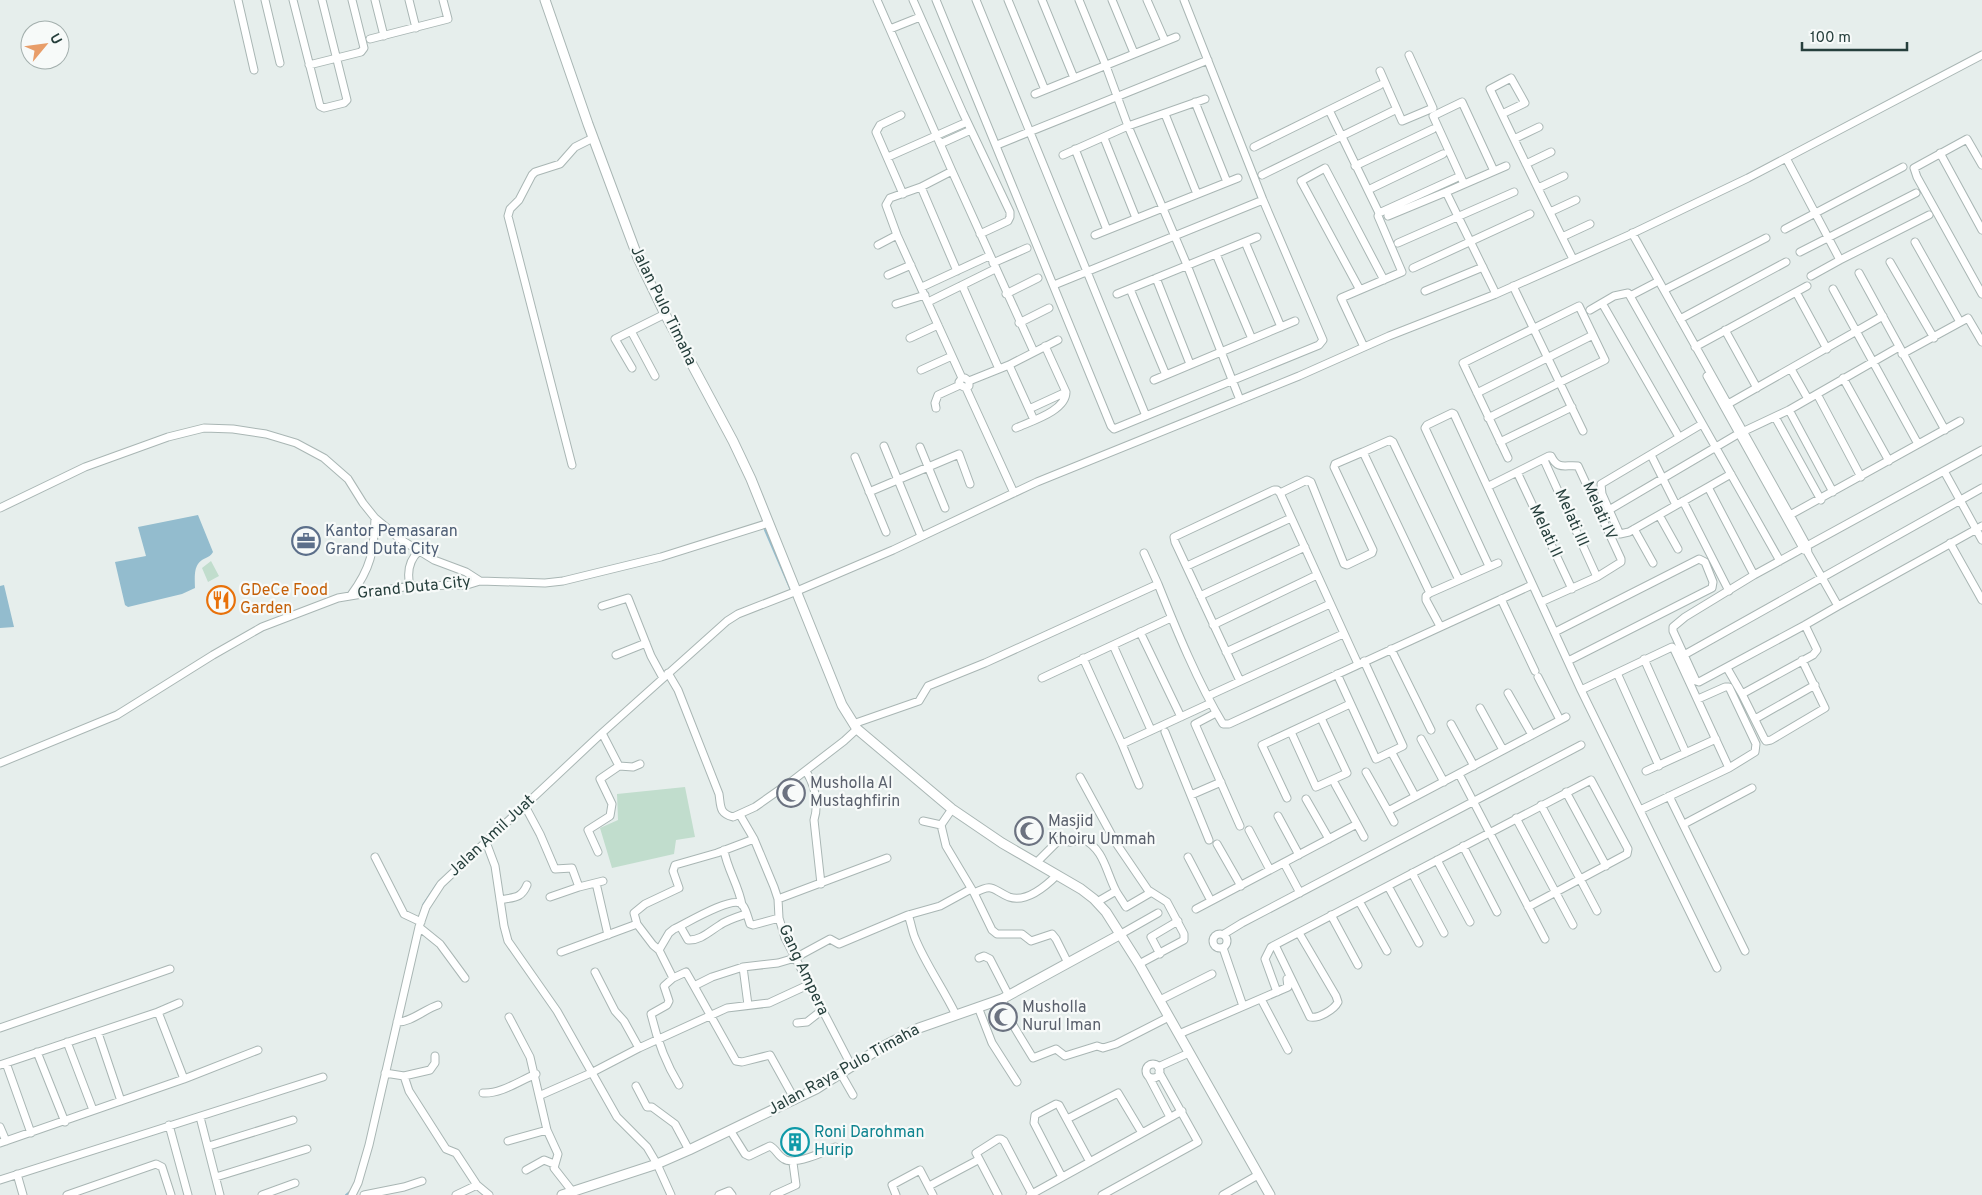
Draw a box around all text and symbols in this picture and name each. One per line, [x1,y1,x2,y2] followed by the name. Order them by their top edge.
[20,20,70,70] north arrow
[1802,20,1907,52] scale bar
[1810,29,1851,48] text: 100 m
[45,31,65,48] text: U
[625,243,701,369] street label: Jalan Pulo Timaha
[1577,478,1621,544] street label: Melati IV
[1549,486,1593,550] street label: Melati III
[1524,501,1566,561] street label: Melati II
[325,522,458,560] place label: Kantor Pemasaran Grand Duta City
[291,526,321,556] office icon: Kantor Pemasaran Grand Duta City
[356,572,472,604] street label: Grand Duta City
[240,581,328,619] place label: GDeCe Food Garden
[206,585,236,615] restaurant icon: GDeCe Food Garden
[810,774,900,812] place label: Musholla Al Mustaghfirin
[776,778,806,808] mosque icon: Musholla Al Mustaghfirin
[445,791,539,881] street label: Jalan Amil Juat
[1048,812,1155,850] place label: Masjid Khoiru Ummah
[1014,816,1044,846] mosque icon: Masjid Khoiru Ummah
[773,921,833,1019] street label: Gang Ampera
[1022,998,1101,1036] place label: Musholla Nurul Iman
[988,1002,1018,1032] mosque icon: Musholla Nurul Iman
[765,1020,923,1120] street label: Jalan Raya Pulo Timaha
[814,1123,924,1161] place label: Roni Darohman Hurip
[780,1127,810,1157] building icon: Roni Darohman Hurip

